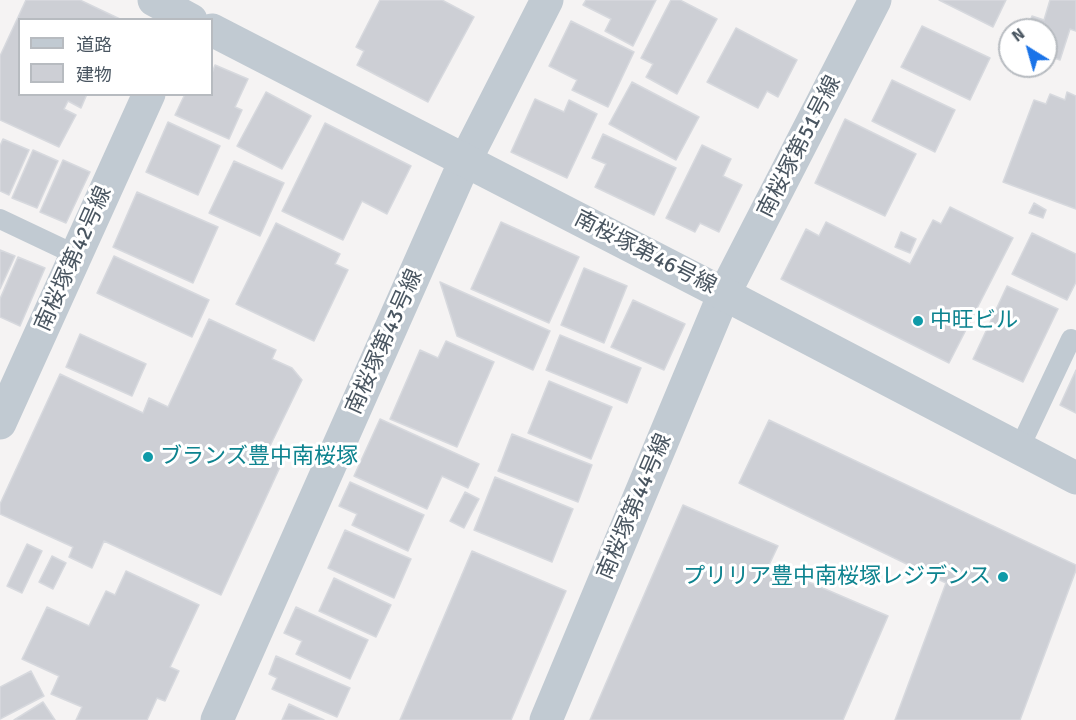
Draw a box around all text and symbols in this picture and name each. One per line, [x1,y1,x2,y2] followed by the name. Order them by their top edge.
[18,18,213,96] legend
[998,18,1058,78] north arrow
[1008,24,1029,47] text: N
[76,34,112,56] text: 道路
[76,64,112,86] text: 建物
[753,72,847,222] street label: 南桜塚第51号線
[30,182,118,336] street label: 南桜塚第42号線
[570,206,720,300] street label: 南桜塚第46号線
[341,265,429,419] street label: 南桜塚第43号線
[930,308,1018,334] place label: 中旺ビル
[911,314,925,328] marker: 中旺ビル
[592,430,678,584] street label: 南桜塚第44号線
[160,444,358,470] place label: ブランズ豊中南桜塚
[141,450,155,464] marker: ブランズ豊中南桜塚
[683,564,991,590] place label: プリリア豊中南桜塚レジデンス
[996,570,1010,584] marker: プリリア豊中南桜塚レジデンス

